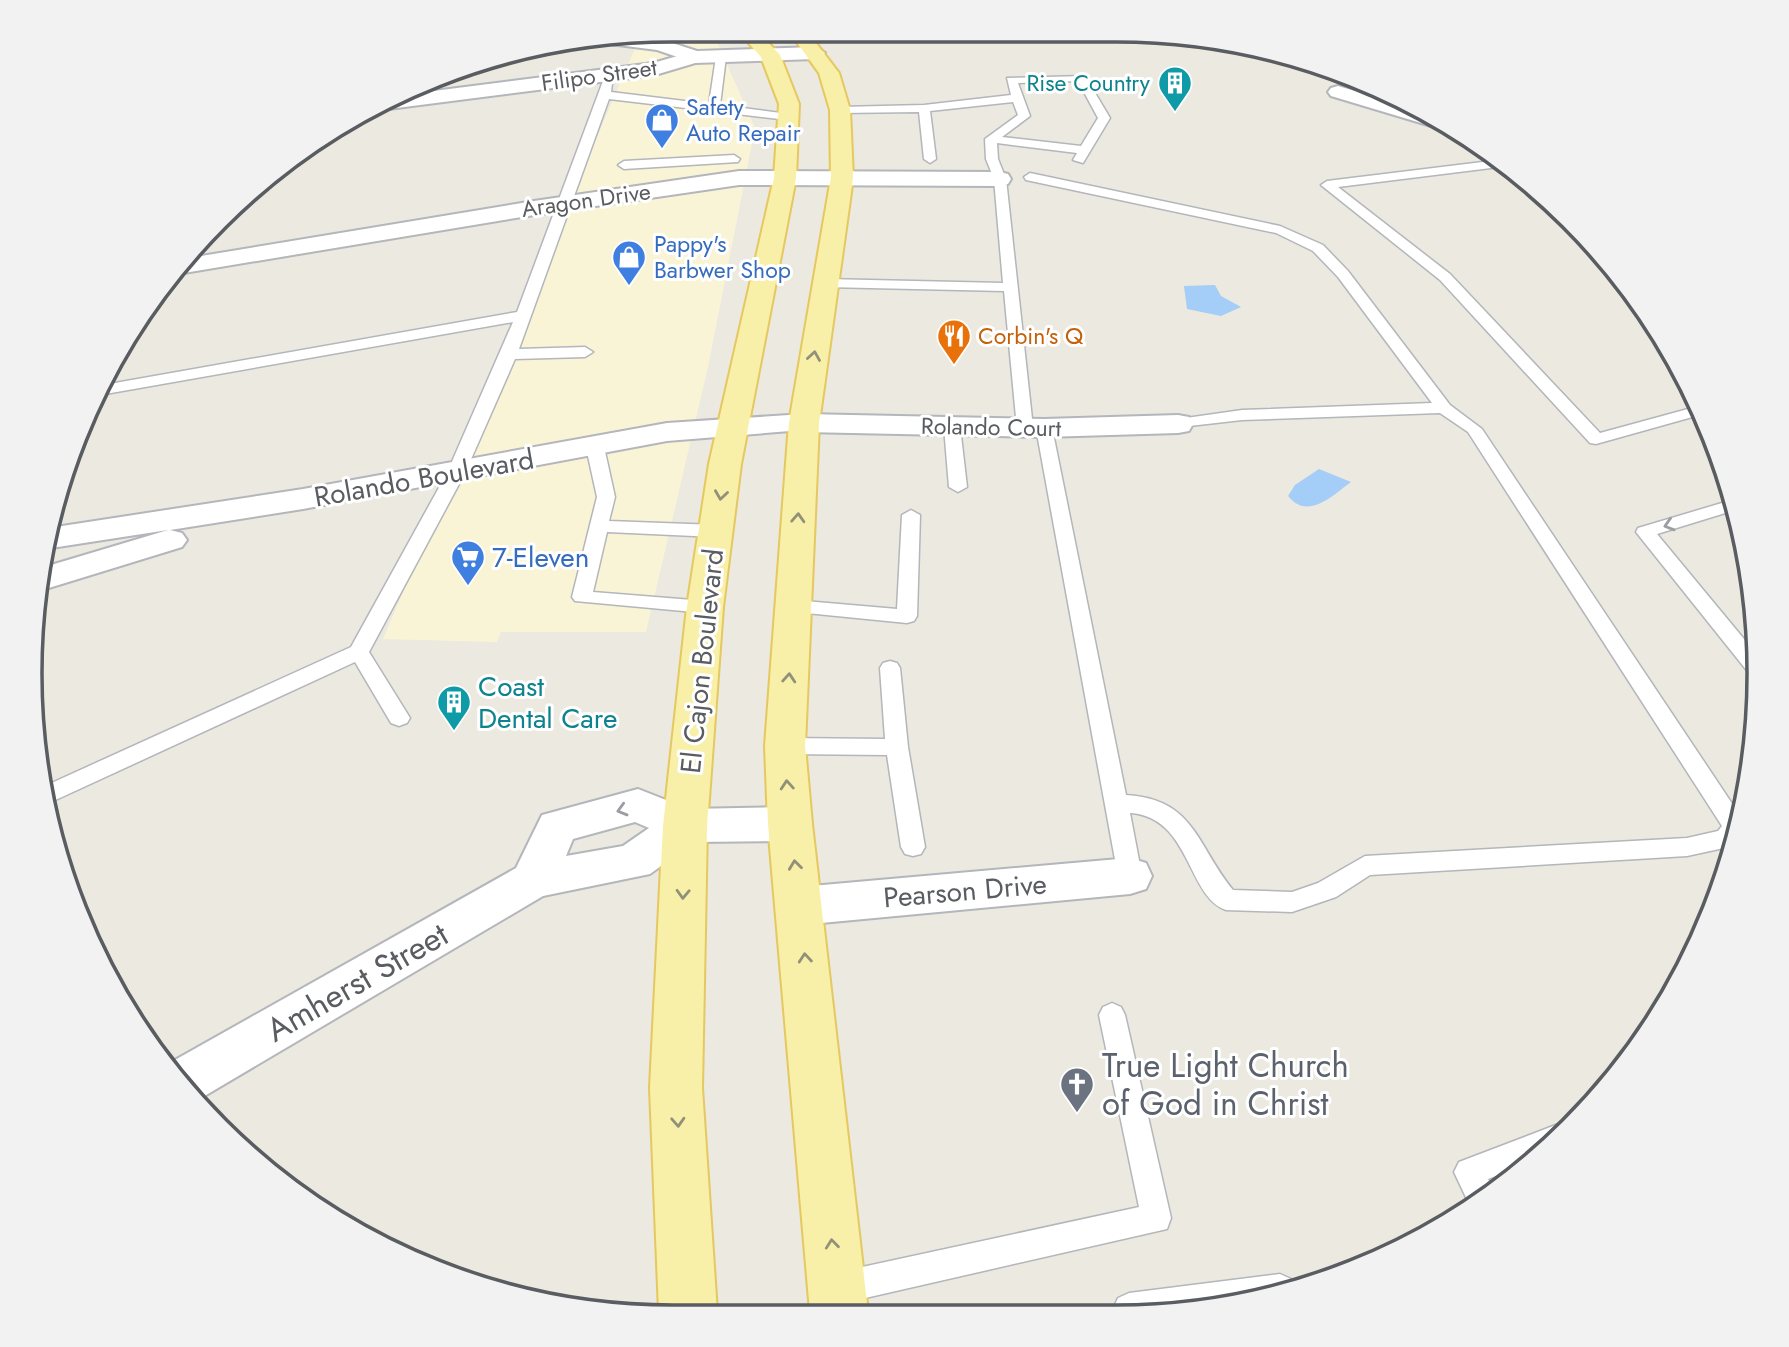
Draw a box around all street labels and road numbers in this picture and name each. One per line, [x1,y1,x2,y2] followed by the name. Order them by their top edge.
[539,50,659,100] street label: Filipo Street
[519,174,653,226] street label: Aragon Drive
[921,409,1062,445] street label: Rolando Court
[311,438,537,518] street label: Rolando Boulevard
[670,547,734,775] street label: El Cajon Boulevard
[882,863,1048,919] street label: Pearson Drive
[257,911,457,1053] street label: Amherst Street

